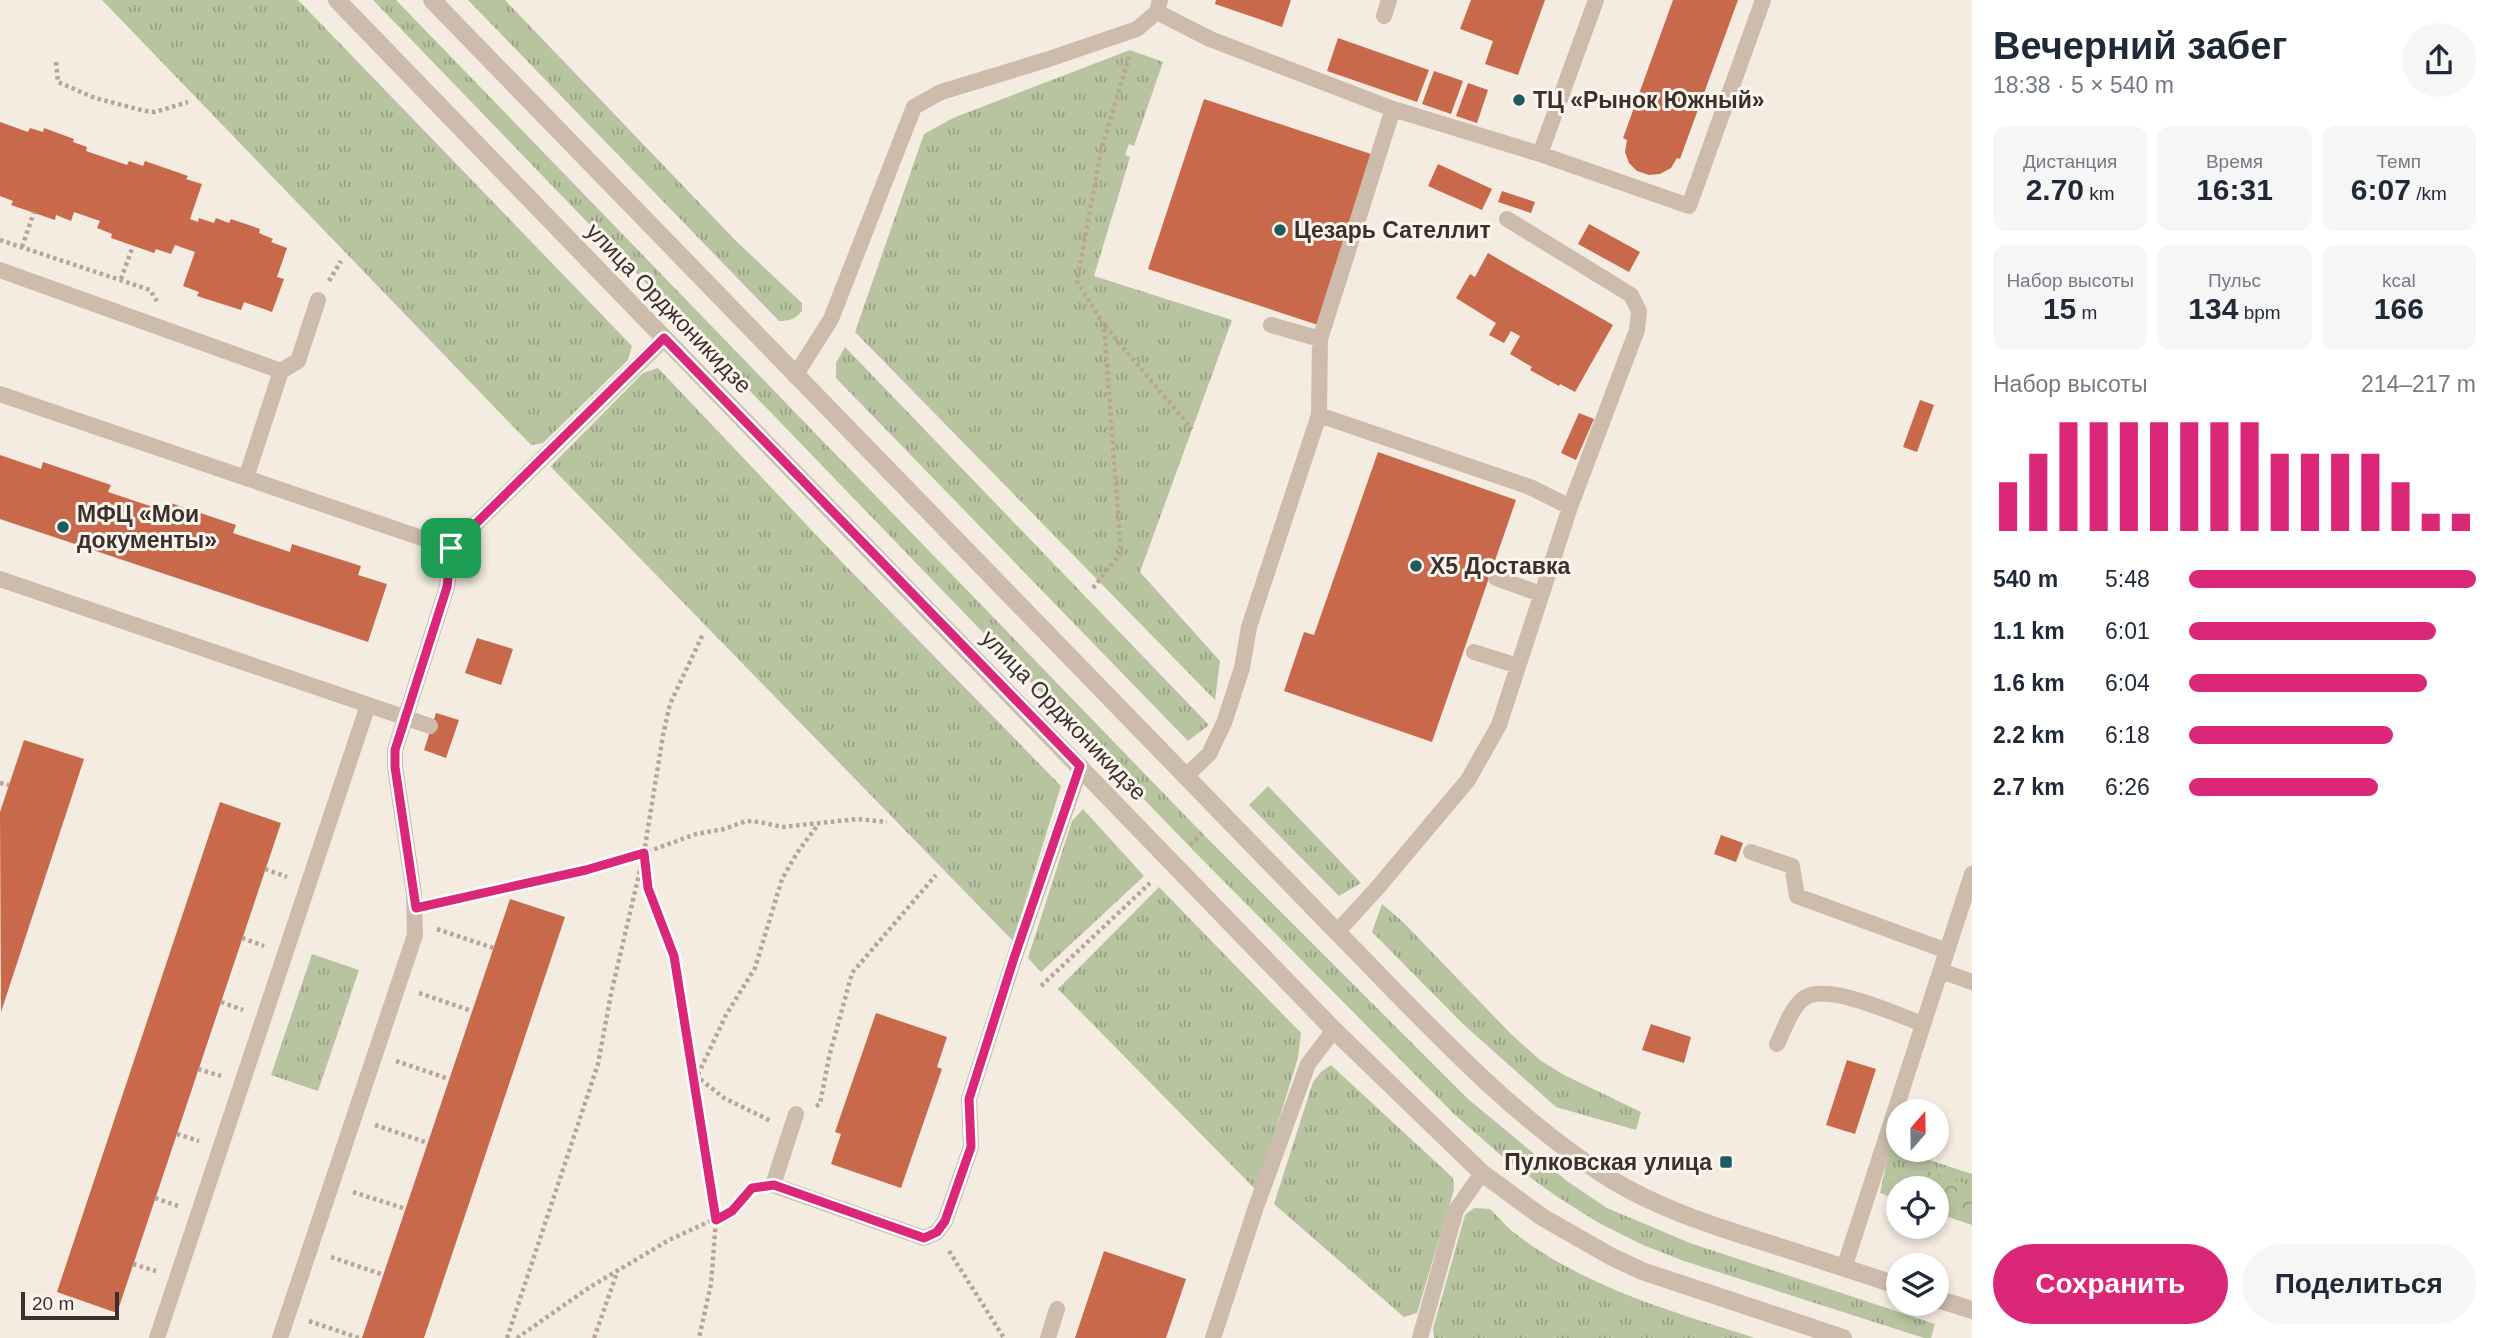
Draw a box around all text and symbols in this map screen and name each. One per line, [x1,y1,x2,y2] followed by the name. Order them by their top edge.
[2402,23,2476,97] button: share
[1993,25,2287,67] text: Вечерний забег
[1993,72,2174,98] text: 18:38 · 5 × 540 m
[1533,87,1765,113] place label: ТЦ «Рынок Южный»
[1511,92,1527,108] marker: ТЦ «Рынок Южный»
[2023,151,2117,172] text: Дистанция
[2206,151,2263,172] text: Время
[2377,151,2421,172] text: Темп
[2026,173,2084,206] text: 2.70
[2196,173,2273,206] text: 16:31
[2351,173,2411,206] text: 6:07
[2084,183,2115,204] text: km
[2411,183,2447,204] text: /km
[1294,217,1491,243] place label: Цезарь Сателлит
[581,218,757,398] street label: улица Орджоникидзе
[1272,222,1288,238] marker: Цезарь Сателлит
[2006,270,2134,291] text: Набор высоты
[2208,270,2261,291] text: Пульс
[2382,270,2416,291] text: kcal
[2043,292,2076,325] text: 15
[2188,292,2238,325] text: 134
[2374,292,2424,325] text: 166
[2076,302,2097,323] text: m
[2238,302,2281,323] text: bpm
[1993,371,2147,397] text: Набор высоты
[2361,371,2476,397] text: 214–217 m
[77,501,217,553] place label: МФЦ «Мои документы»
[421,518,481,578] pin
[55,519,71,535] marker: МФЦ «Мои документы»
[432,529,470,567] icon: arrive
[1430,553,1570,579] place label: X5 Доставка
[1408,558,1424,574] marker: X5 Доставка
[1993,566,2058,592] text: 540 m
[2105,566,2150,592] text: 5:48
[1993,618,2065,644] text: 1.1 km
[2105,618,2150,644] text: 6:01
[976,625,1152,805] street label: улица Орджоникидзе
[1993,670,2065,696] text: 1.6 km
[2105,670,2150,696] text: 6:04
[1993,722,2065,748] text: 2.2 km
[2105,722,2150,748] text: 6:18
[1993,774,2065,800] text: 2.7 km
[2105,774,2150,800] text: 6:26
[1886,1099,1950,1162] north arrow
[1886,1099,1949,1316] map controls
[1504,1149,1712,1175] place label: Пулковская улица
[1718,1154,1734,1170] marker: Пулковская улица
[1886,1176,1949,1239] button: locate
[1993,1244,2228,1324] button: Сохранить
[2242,1244,2476,1324] button: Поделиться
[1886,1253,1949,1316] button: layers
[21,1289,119,1321] scale bar
[32,1293,74,1314] text: 20 m

